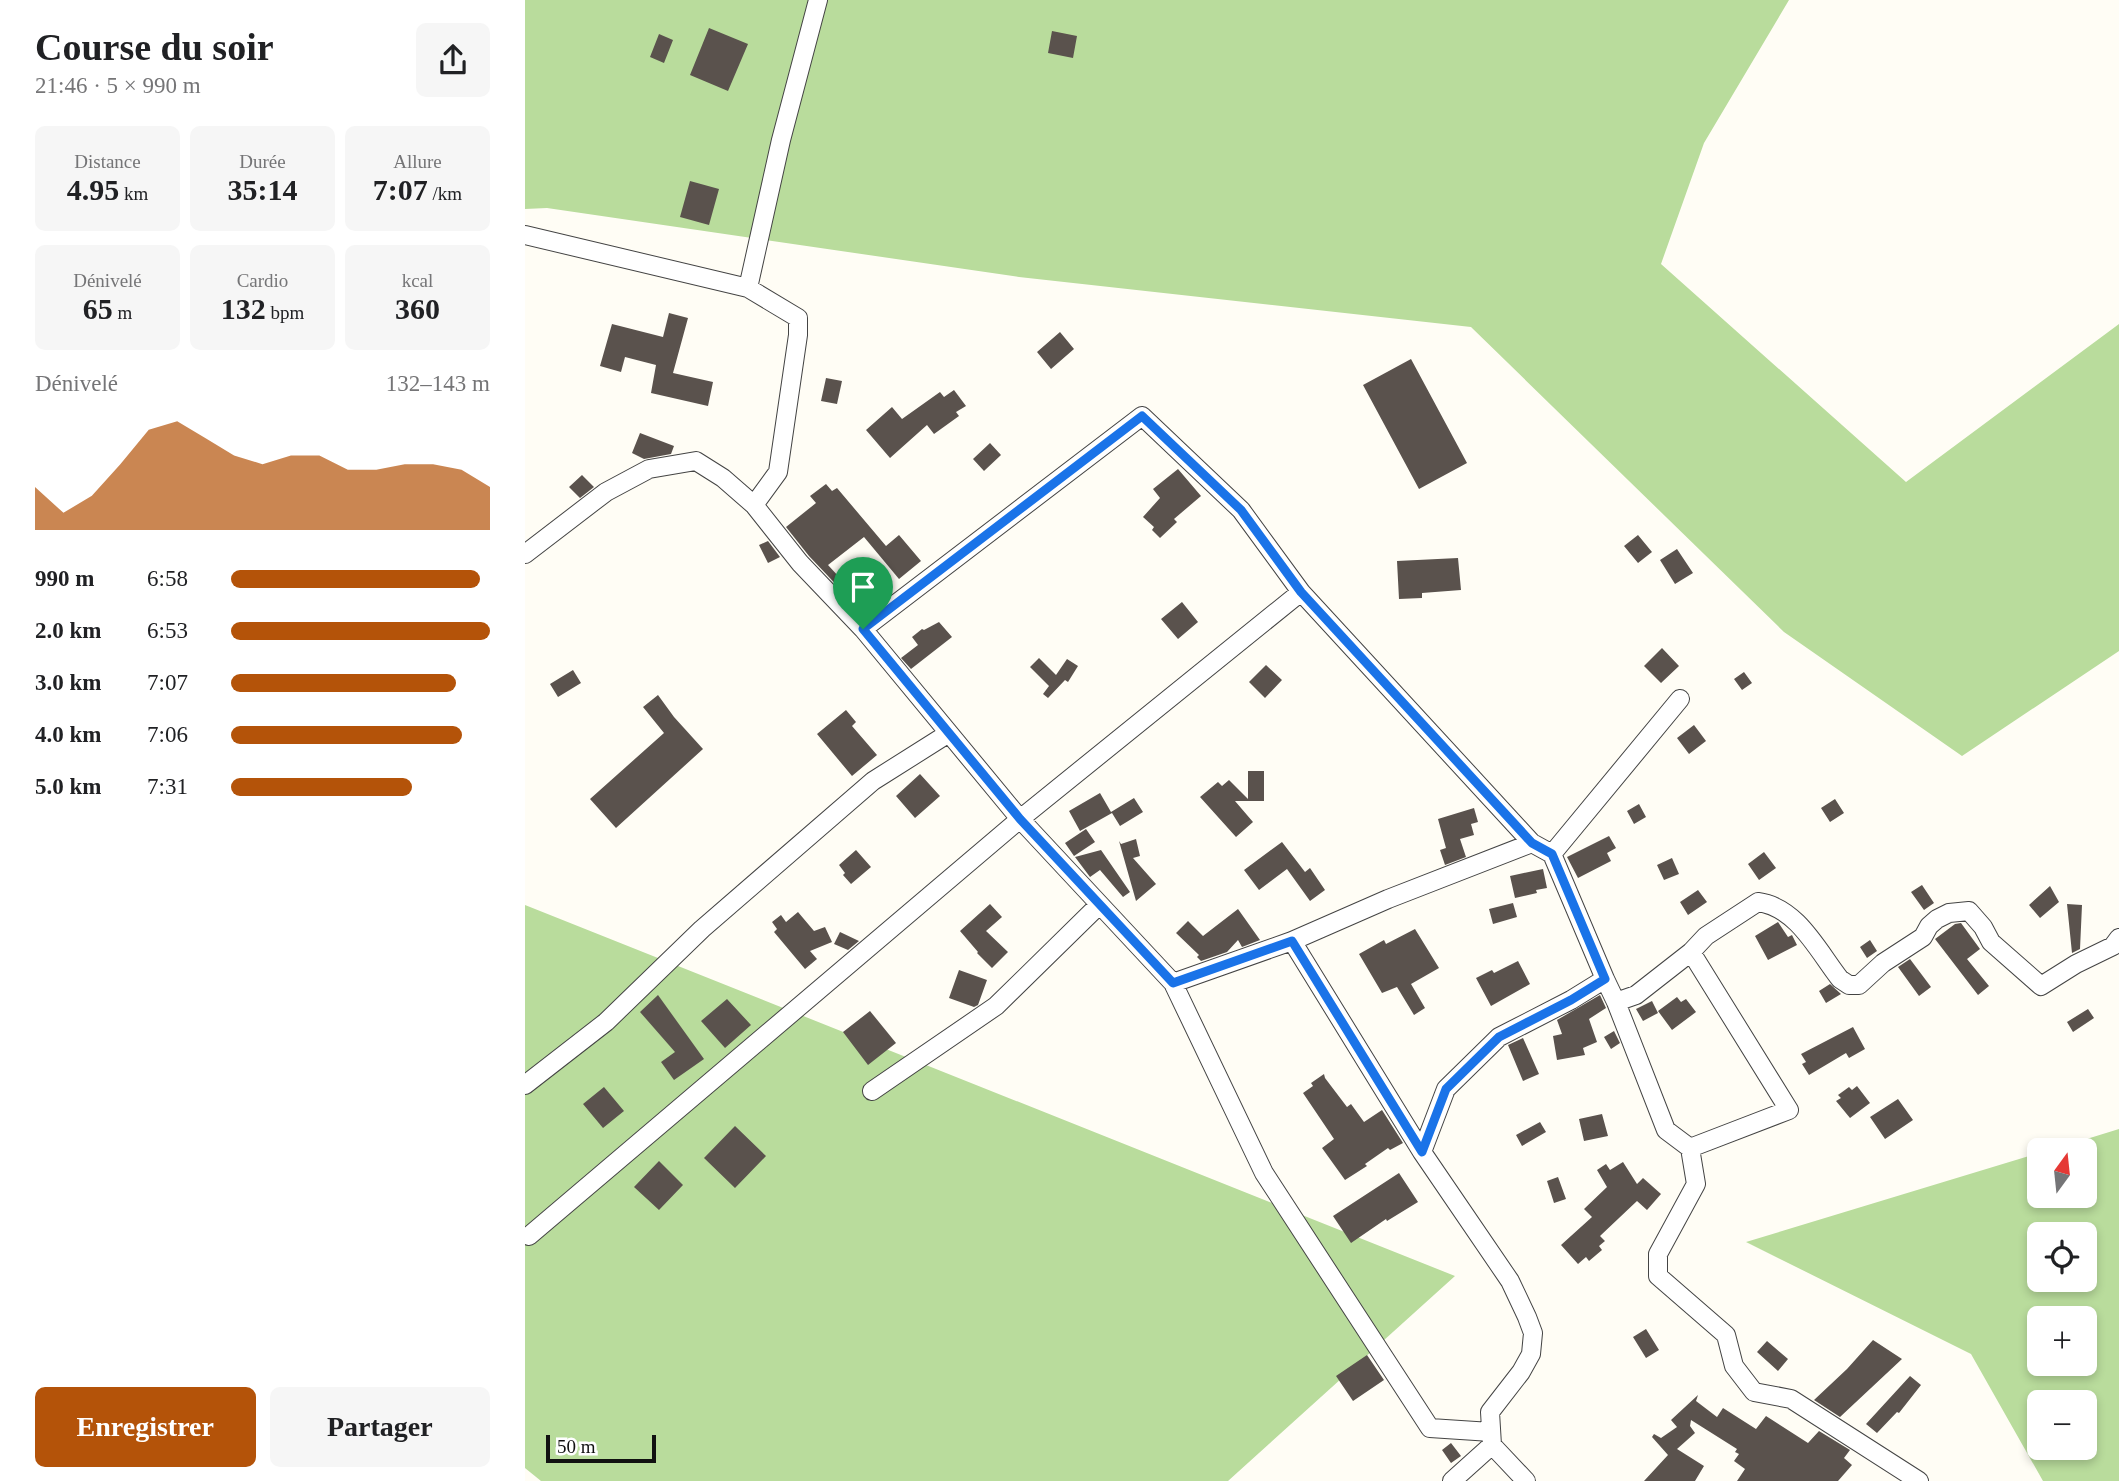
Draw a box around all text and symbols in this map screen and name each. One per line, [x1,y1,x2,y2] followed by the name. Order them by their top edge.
[416,23,490,97] button: share
[35,26,274,68] text: Course du soir
[35,73,201,98] text: 21:46 · 5 × 990 m
[74,151,141,172] text: Distance
[239,151,286,172] text: Durée
[393,151,442,172] text: Allure
[67,173,119,206] text: 4.95
[228,173,298,206] text: 35:14
[373,173,428,206] text: 7:07
[119,183,148,204] text: km
[428,183,462,204] text: /km
[73,270,142,291] text: Dénivelé
[237,270,288,291] text: Cardio
[402,270,433,291] text: kcal
[83,292,113,325] text: 65
[221,292,266,325] text: 132
[395,292,440,325] text: 360
[113,302,132,323] text: m
[266,302,304,323] text: bpm
[35,371,118,396] text: Dénivelé
[386,371,490,396] text: 132–143 m
[833,557,893,629] pin
[35,566,94,591] text: 990 m
[147,566,188,591] text: 6:58
[844,568,882,606] icon: arrive
[35,618,101,643] text: 2.0 km
[147,618,188,643] text: 6:53
[35,670,101,695] text: 3.0 km
[147,670,188,695] text: 7:07
[35,722,101,747] text: 4.0 km
[147,722,188,747] text: 7:06
[35,774,101,799] text: 5.0 km
[147,774,188,799] text: 7:31
[2027,1138,2097,1208] north arrow
[2027,1138,2097,1460] map controls
[2027,1222,2097,1292] button: locate
[2027,1306,2097,1376] button: +
[35,1387,256,1467] button: Enregistrer
[270,1387,490,1467] button: Partager
[2027,1390,2097,1460] button: −
[546,1432,656,1464] scale bar
[557,1436,596,1457] text: 50 m

